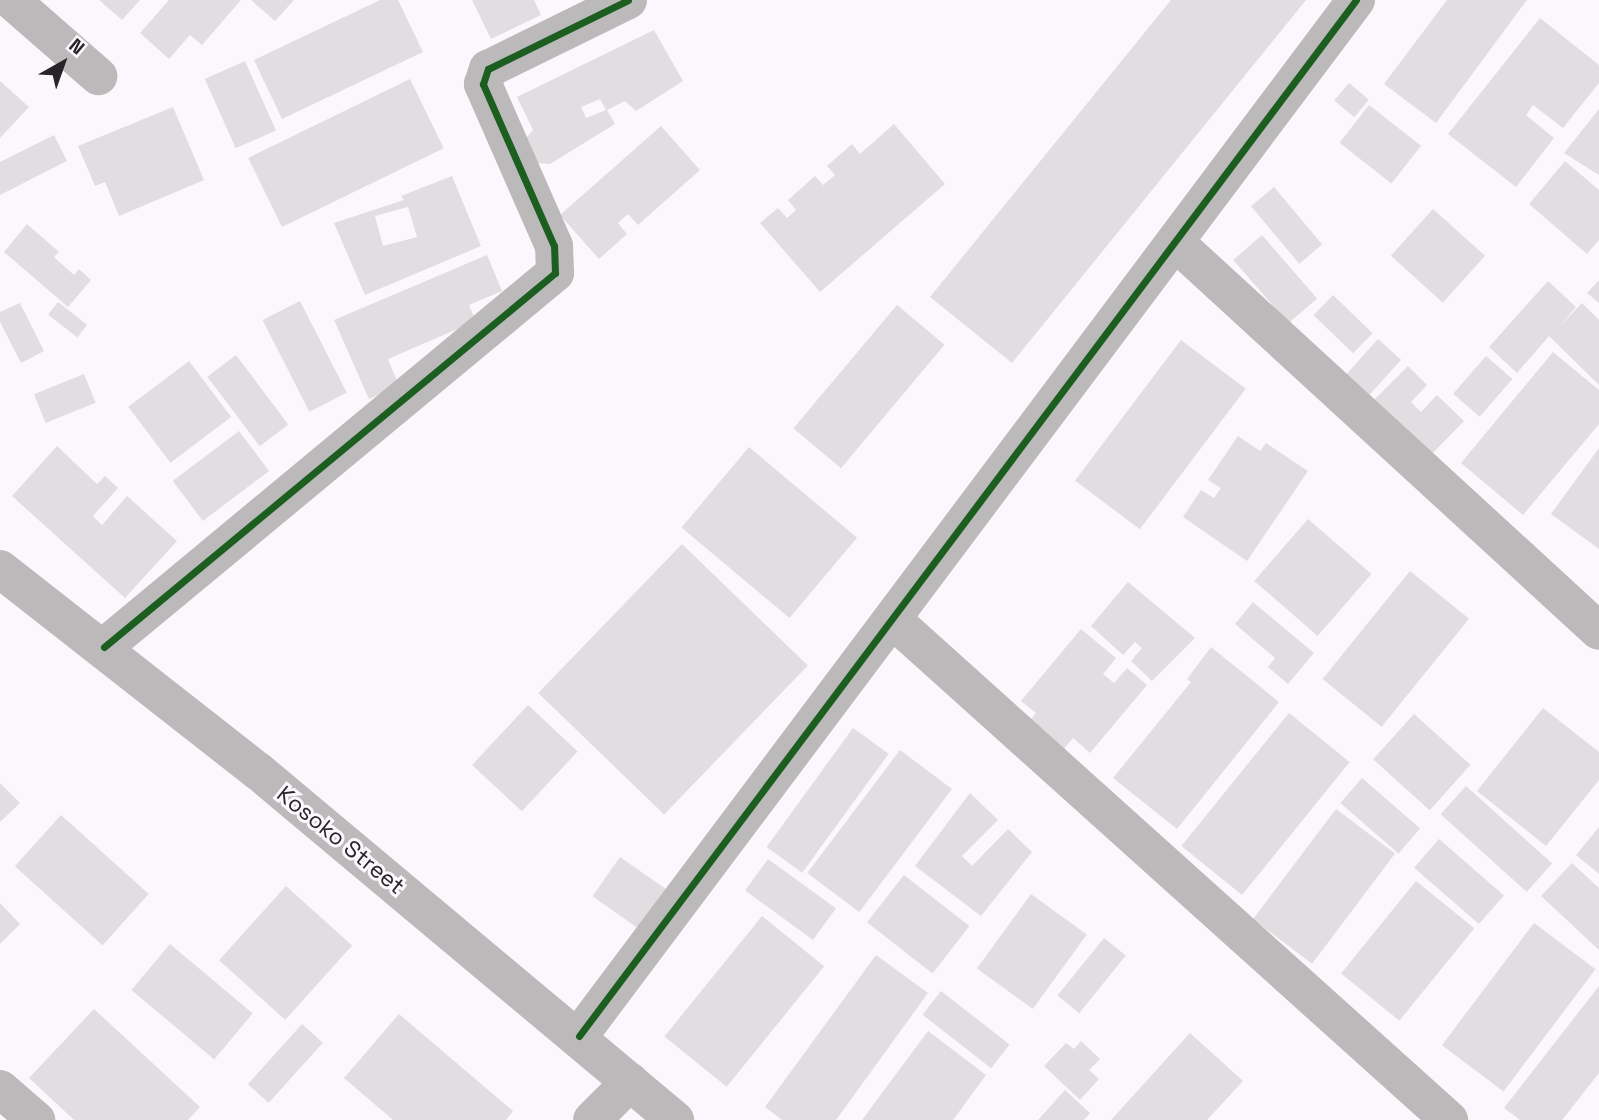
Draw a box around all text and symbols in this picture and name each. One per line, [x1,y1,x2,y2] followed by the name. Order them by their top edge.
[28,28,98,98] north arrow
[64,33,90,60] text: N
[272,780,410,900] street label: Kosoko Street

